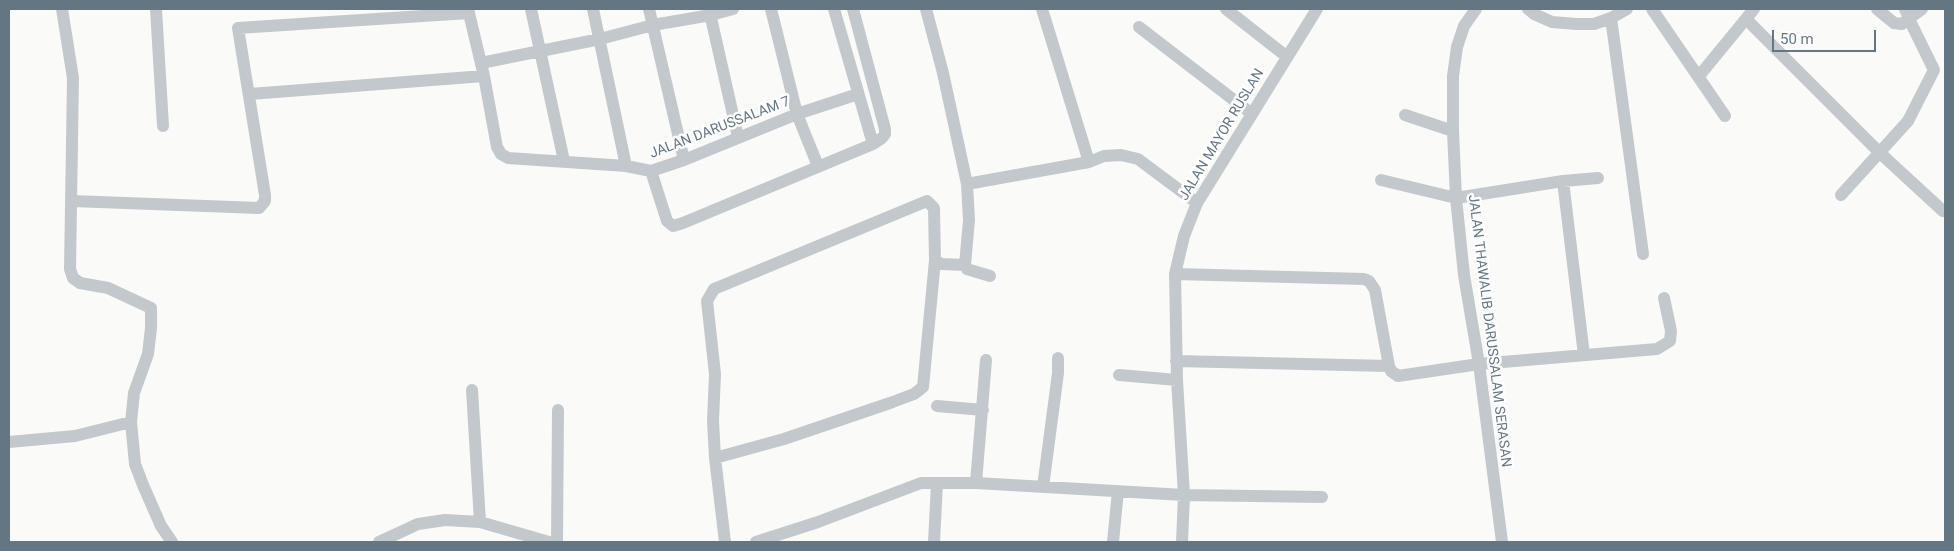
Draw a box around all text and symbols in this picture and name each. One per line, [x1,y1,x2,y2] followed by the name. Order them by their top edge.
[1774,20,1878,52] scale bar
[1780,30,1814,48] text: 50 m
[1176,66,1268,204] street label: JALAN MAYOR RUSLAN
[647,93,793,163] street label: JALAN DARUSSALAM 7
[1464,194,1514,468] street label: JALAN THAWALIB DARUSSALAM SERASAN

